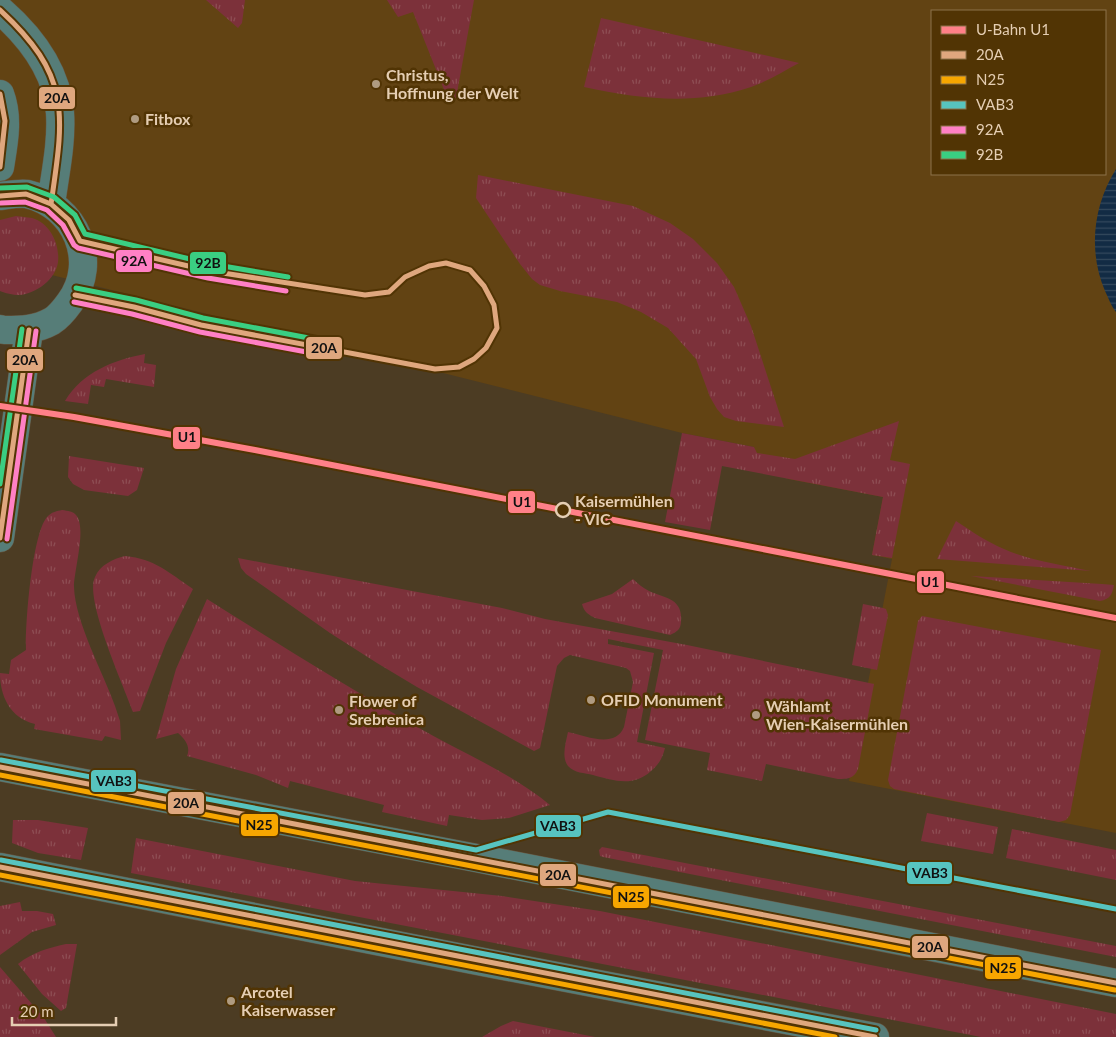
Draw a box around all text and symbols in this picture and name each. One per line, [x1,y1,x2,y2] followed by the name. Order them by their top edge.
[931,10,1106,175] legend
[976,20,1050,38] text: U-Bahn U1
[976,45,1004,63] text: 20A
[386,65,519,102] place label: Christus, Hoffnung der Welt
[976,70,1005,88] text: N25
[370,78,382,90] marker: Christus, Hoffnung der Welt
[38,86,76,110] line badge: 20A
[44,89,70,106] text: 20A
[976,95,1014,113] text: VAB3
[145,109,191,128] place label: Fitbox
[129,113,141,125] marker: Fitbox
[976,120,1004,138] text: 92A
[976,145,1003,163] text: 92B
[115,249,153,273] line badge: 92A
[189,251,227,275] line badge: 92B
[121,252,147,269] text: 92A
[195,254,221,271] text: 92B
[305,336,343,360] line badge: 20A
[311,339,337,356] text: 20A
[6,348,44,372] line badge: 20A
[12,351,38,368] text: 20A
[172,426,201,450] line badge: U1
[178,428,196,445] text: U1
[507,490,536,514] line badge: U1
[575,491,673,528] place label: Kaisermühlen - VIC
[513,493,531,510] text: U1
[555,502,571,518] marker: Kaisermühlen - VIC
[916,570,945,594] line badge: U1
[921,573,939,590] text: U1
[601,690,723,709] place label: OFID Monument
[349,691,424,728] place label: Flower of Srebrenica
[585,694,597,706] marker: OFID Monument
[766,696,908,733] place label: Wählamt Wien-Kaisermühlen
[333,704,345,716] marker: Flower of Srebrenica
[750,709,762,721] marker: Wählamt Wien-Kaisermühlen
[90,769,137,793] line badge: VAB3
[95,772,132,789] text: VAB3
[167,791,205,815] line badge: 20A
[173,794,199,811] text: 20A
[240,813,279,837] line badge: N25
[535,814,582,838] line badge: VAB3
[245,816,273,833] text: N25
[539,817,576,834] text: VAB3
[906,861,953,885] line badge: VAB3
[539,863,577,887] line badge: 20A
[911,864,948,881] text: VAB3
[545,866,571,883] text: 20A
[612,885,650,909] line badge: N25
[617,888,645,905] text: N25
[911,935,949,959] line badge: 20A
[917,938,943,955] text: 20A
[984,956,1022,980] line badge: N25
[989,959,1017,976] text: N25
[240,982,335,1019] place label: Arcotel Kaiserwasser
[12,994,116,1026] scale bar
[225,995,237,1007] marker: Arcotel Kaiserwasser
[20,1002,54,1020] text: 20 m

